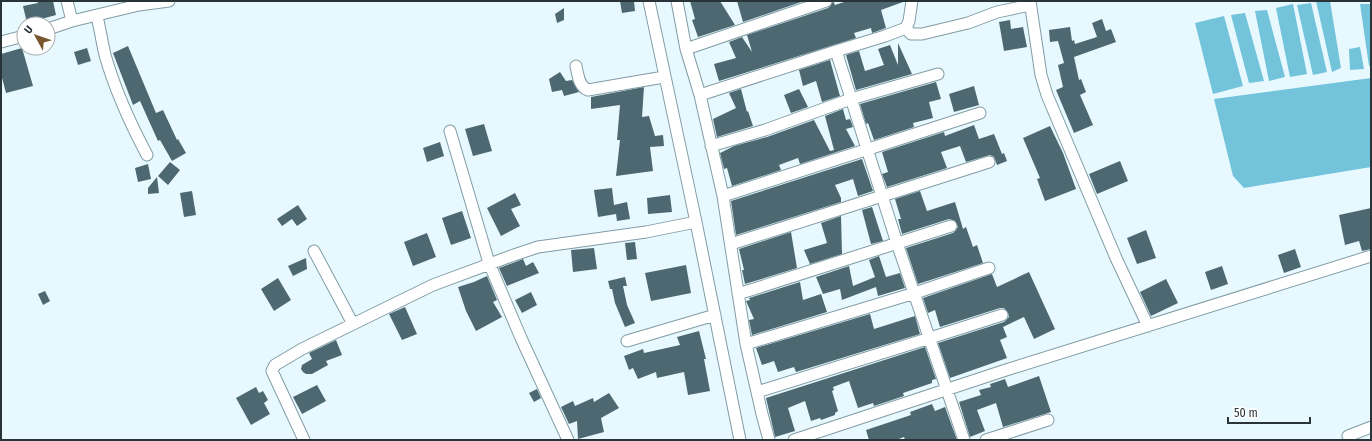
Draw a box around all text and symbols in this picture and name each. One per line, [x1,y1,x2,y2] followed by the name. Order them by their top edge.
[16,16,56,56] north arrow
[22,23,36,37] text: U
[1228,399,1310,425] scale bar
[1234,406,1258,420] text: 50 m

